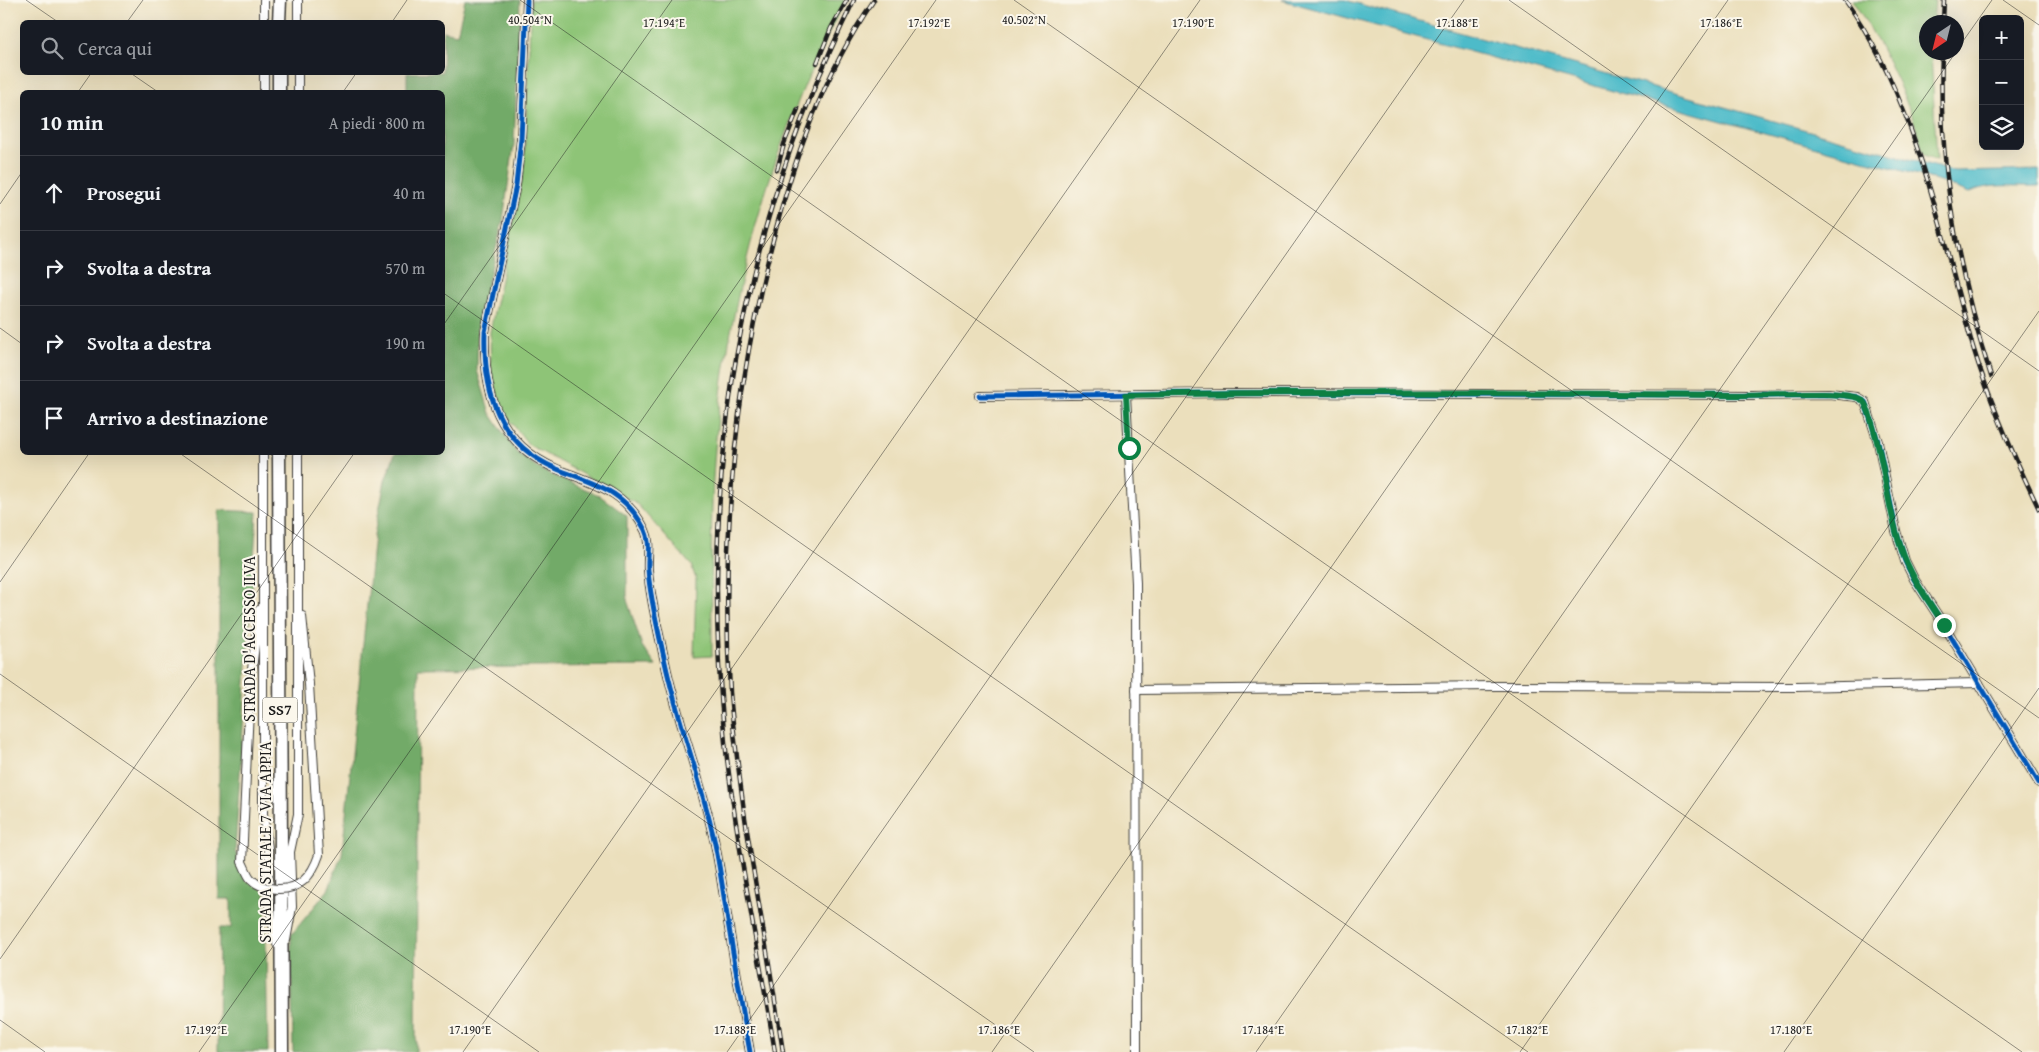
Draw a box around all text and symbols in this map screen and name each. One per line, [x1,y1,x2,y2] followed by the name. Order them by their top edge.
[508,11,552,28] text: 40.504°N
[1002,11,1046,28] text: 40.502°N
[643,14,685,31] text: 17.194°E
[908,14,950,31] text: 17.192°E
[1172,14,1214,31] text: 17.190°E
[1436,14,1478,31] text: 17.188°E
[1700,14,1742,31] text: 17.186°E
[1919,15,1964,60] north arrow
[1979,15,2024,150] map controls
[1979,15,2024,60] button: +
[20,20,445,75] search box
[38,34,66,62] icon: search
[78,34,152,62] text: Cerca qui
[1979,60,2024,105] button: −
[1979,105,2024,150] button: layers
[40,107,103,138] text: 10 min
[329,111,425,135] text: A piedi · 800 m
[40,179,68,207] icon: ahead
[87,179,161,207] text: Prosegui
[393,181,425,205] text: 40 m
[40,254,68,282] icon: right
[87,254,211,282] text: Svolta a destra
[385,256,425,280] text: 570 m
[40,329,68,357] icon: right
[87,329,211,357] text: Svolta a destra
[385,331,425,355] text: 190 m
[40,404,68,432] icon: arrive
[87,404,268,432] text: Arrivo a destinazione
[1118,437,1141,460] route start
[237,556,261,722] street label: STRADA D'ACCESSO ILVA
[1933,614,1956,637] route end
[262,698,298,722] road number: SS7
[253,741,277,943] street label: STRADA STATALE 7 VIA APPIA
[185,1021,227,1038] text: 17.192°E
[449,1021,491,1038] text: 17.190°E
[714,1021,756,1038] text: 17.188°E
[978,1021,1020,1038] text: 17.186°E
[1242,1021,1284,1038] text: 17.184°E
[1506,1021,1548,1038] text: 17.182°E
[1770,1021,1812,1038] text: 17.180°E

